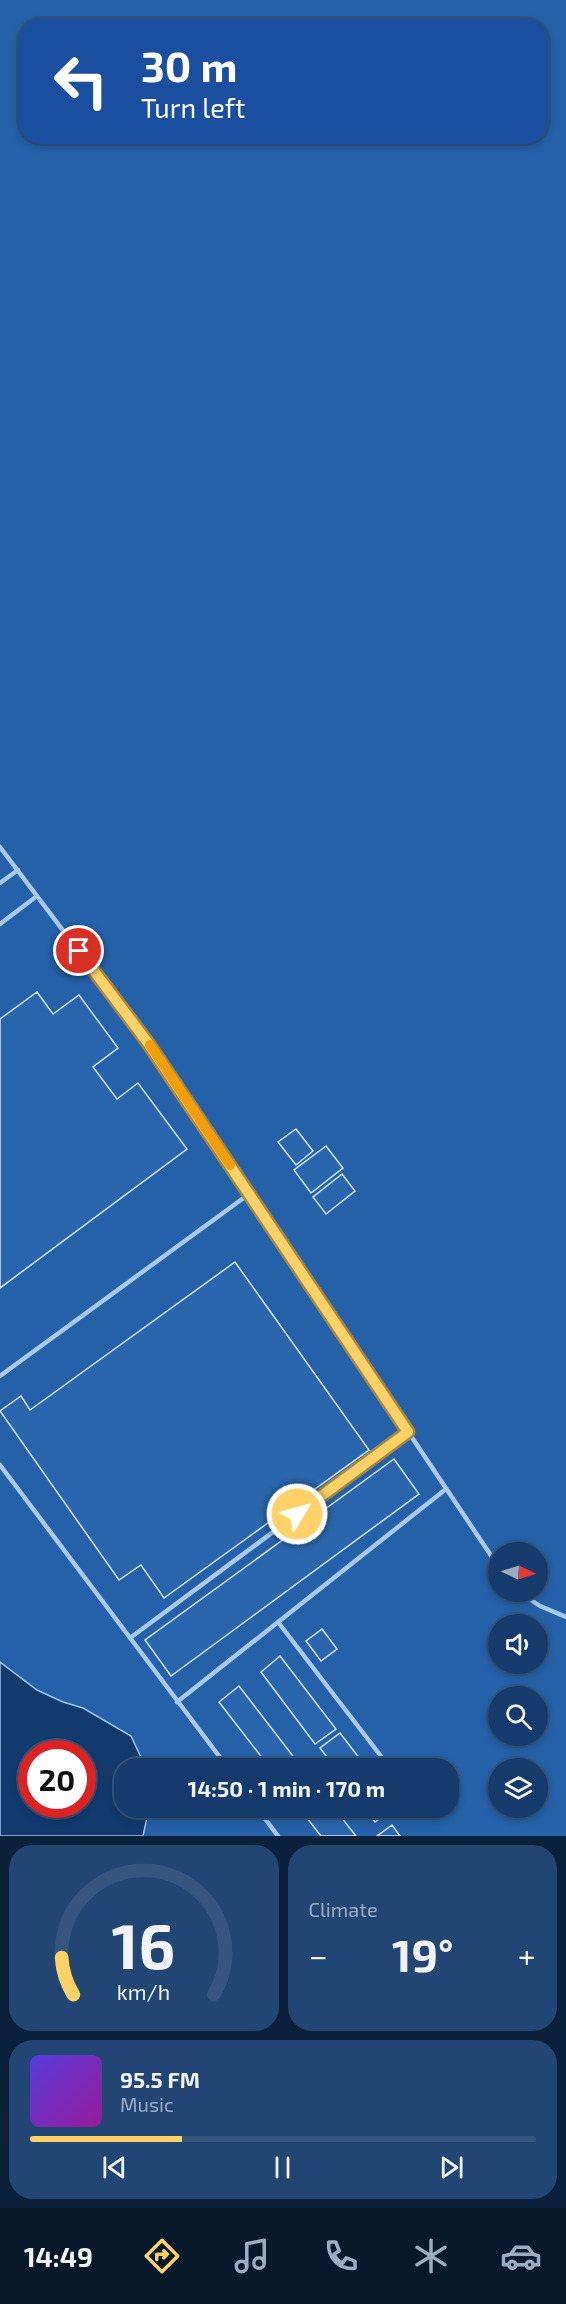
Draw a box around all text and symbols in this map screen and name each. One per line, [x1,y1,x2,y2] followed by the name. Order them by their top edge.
[141,40,237,90] text: 30 m
[42,42,120,120] icon: left
[141,91,245,123] text: Turn left
[53,925,104,976] pin
[62,934,95,967] icon: arrive
[265,1482,329,1546] position arrow
[488,1542,548,1602] north arrow
[488,1542,548,1818] map controls
[488,1614,548,1674] button: sound
[488,1686,548,1746] button: search
[18,1740,96,1818] speed limit sign: 20
[488,1758,548,1818] button: layers
[188,1775,385,1801] text: 14:50 · 1 min · 170 m
[309,1897,378,1921] text: Climate
[112,1907,176,1982] text: 16
[392,1927,454,1981] text: 19°
[309,1935,328,1975] text: −
[518,1935,536,1975] text: +
[117,1979,170,2004] text: km/h
[120,2066,200,2092] text: 95.5 FM
[120,2092,174,2116] text: Music
[98,2151,131,2184] icon: previous
[266,2151,299,2184] icon: pause
[435,2151,468,2184] icon: next
[141,2235,183,2277] icon: directions
[231,2235,273,2277] icon: music
[320,2235,362,2277] icon: phone
[410,2235,452,2277] icon: climate
[500,2235,542,2277] icon: car
[24,2240,93,2272] text: 14:49

